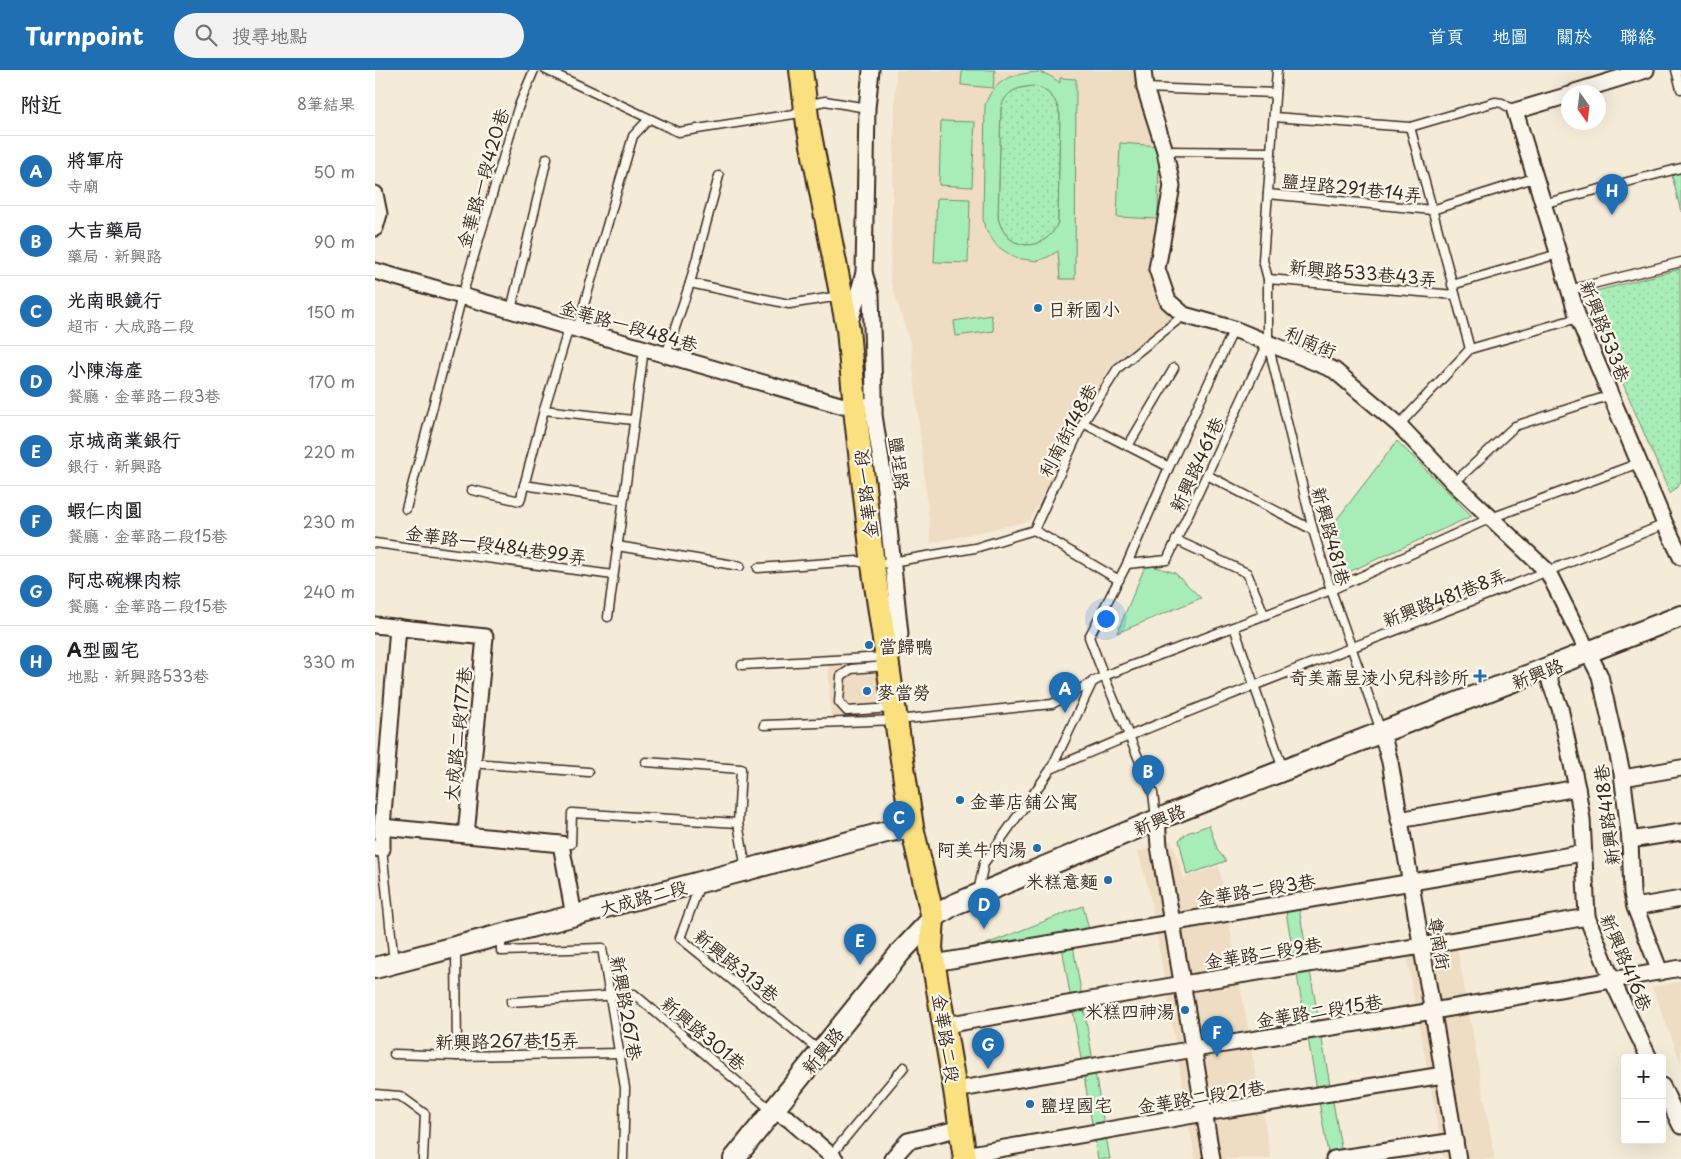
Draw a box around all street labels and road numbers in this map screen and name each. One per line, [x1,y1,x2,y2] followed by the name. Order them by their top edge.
[449,105,515,251] street label: 金華路一段420巷
[1280,166,1424,208] street label: 鹽埕路291巷14弄
[1288,252,1438,292] street label: 新興路533巷43弄
[1574,276,1638,386] street label: 新興路533巷
[557,292,701,358] street label: 金華路一段484巷
[1281,318,1341,364] street label: 利南街
[1031,378,1103,482] street label: 利南街148巷
[1162,412,1230,516] street label: 新興路461巷
[883,434,917,492] street label: 鹽埕路
[846,448,884,540] street label: 金華路一段
[1306,483,1358,589] street label: 新興路481巷
[404,518,588,570] street label: 金華路一段484巷99弄
[1378,561,1510,633] street label: 新興路481巷8弄
[1507,651,1567,695] street label: 新興路
[436,665,478,803] street label: 大成路二段177巷
[1586,763,1626,867] street label: 新興路418巷
[1129,796,1189,842] street label: 新興路
[1195,866,1317,912] street label: 金華路二段3巷
[596,872,690,922] street label: 大成路二段
[1594,909,1660,1015] street label: 新興路416巷
[1422,914,1458,972] street label: 尊南街
[688,922,786,1008] street label: 新興路313巷
[1202,929,1324,975] street label: 金華路二段9巷
[604,953,650,1063] street label: 新興路267巷
[1254,987,1384,1033] street label: 金華路二段15巷
[656,989,752,1077] street label: 新興路301巷
[927,991,967,1085] street label: 金華路二段
[795,1021,849,1079] street label: 新興路
[435,1025,579,1055] street label: 新興路267巷15弄
[1135,1073,1267,1119] street label: 金華路二段21巷

